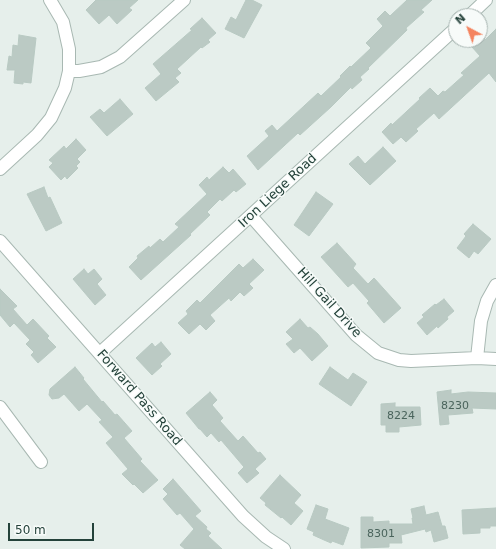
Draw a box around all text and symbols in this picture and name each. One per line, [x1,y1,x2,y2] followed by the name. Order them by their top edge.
[448,8,488,48] north arrow
[453,11,468,27] text: N
[236,151,320,231] street label: Iron Liege Road
[293,265,365,341] street label: Hill Gail Drive
[93,347,185,449] street label: Forward Pass Road
[441,399,469,413] house number: 8230
[387,409,415,423] house number: 8224
[10,515,96,541] scale bar
[15,523,46,537] text: 50 m
[367,527,395,541] house number: 8301

